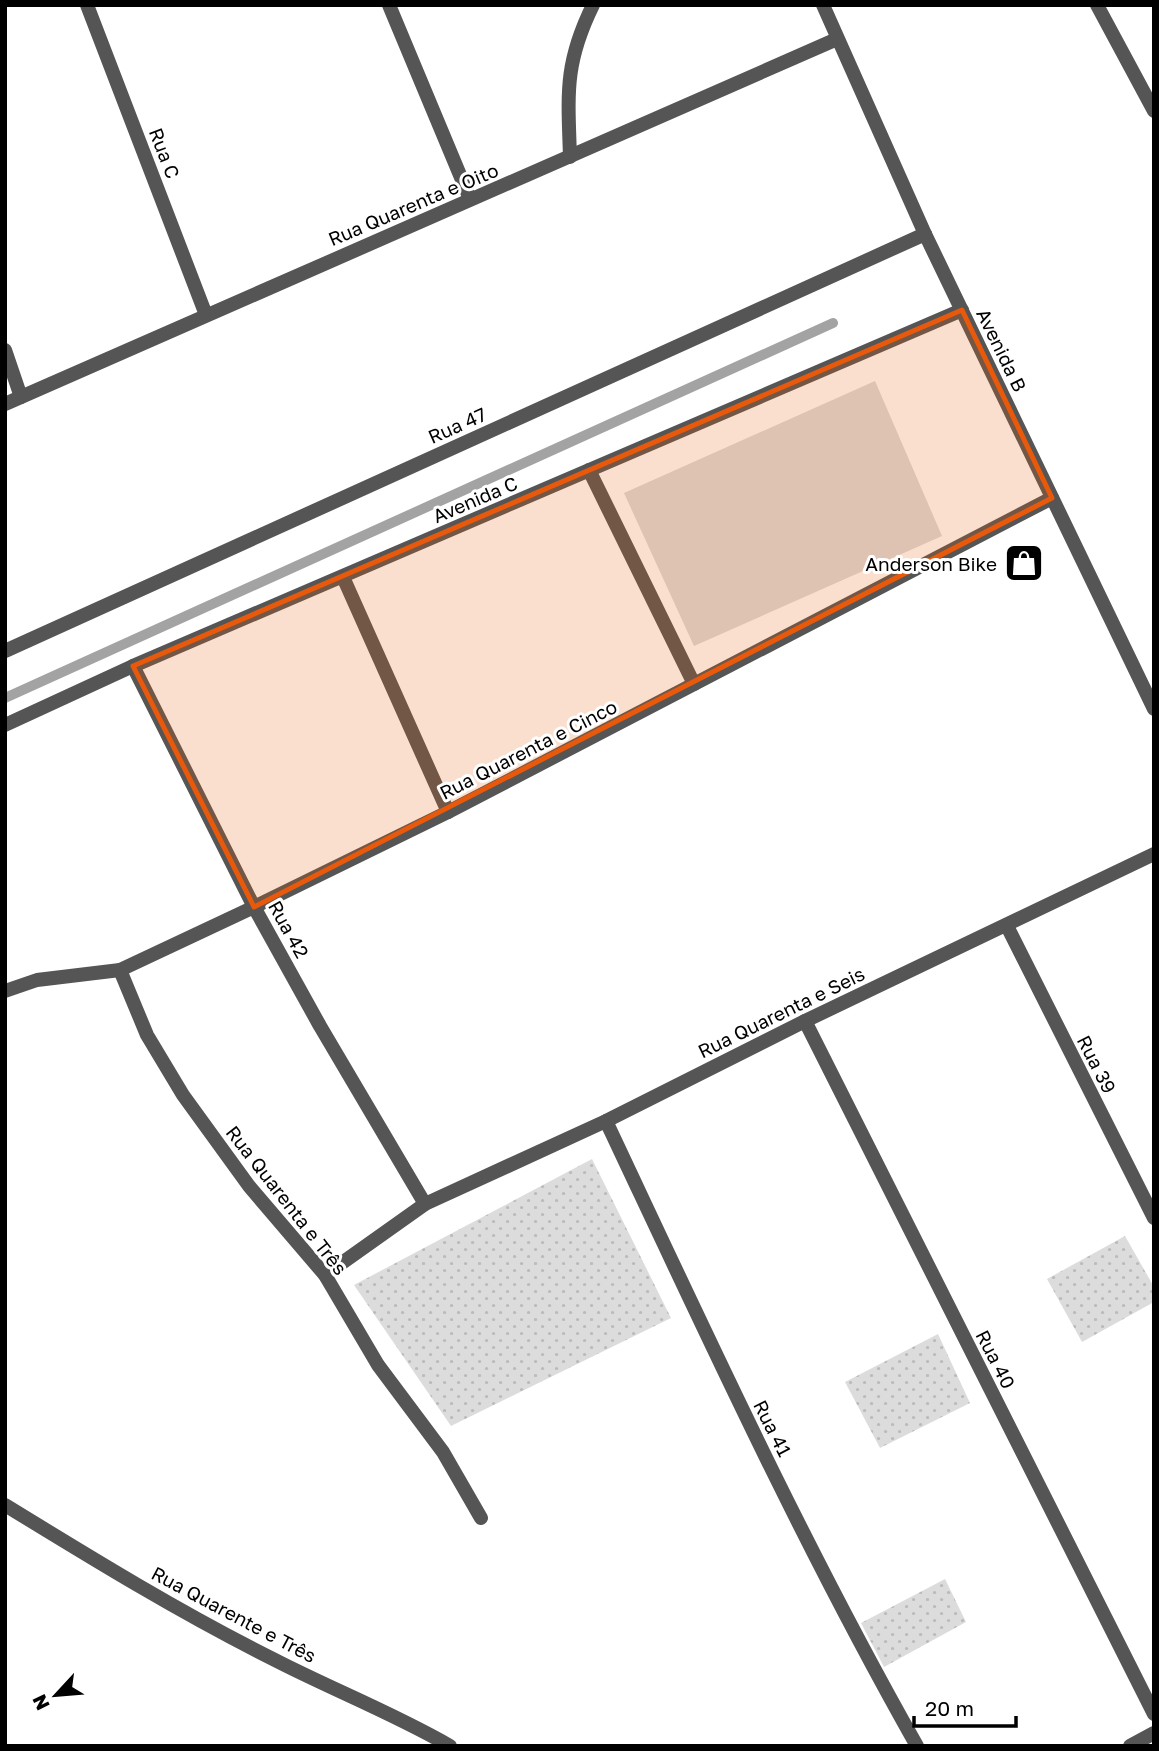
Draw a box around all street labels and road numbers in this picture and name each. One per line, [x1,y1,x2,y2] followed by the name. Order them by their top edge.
[145,124,185,182] street label: Rua C
[324,158,502,250] street label: Rua Quarenta e Oito
[972,305,1032,395] street label: Avenida B
[424,402,490,448] street label: Rua 47
[429,471,521,527] street label: Avenida C
[436,694,620,804] street label: Rua Quarenta e Cinco
[264,896,314,962] street label: Rua 42
[694,962,868,1062] street label: Rua Quarenta e Seis
[1073,1031,1121,1097] street label: Rua 39
[222,1121,352,1279] street label: Rua Quarenta e Três
[971,1326,1021,1392] street label: Rua 40
[749,1396,797,1460] street label: Rua 41
[148,1561,320,1667] street label: Rua Quarente e Três

